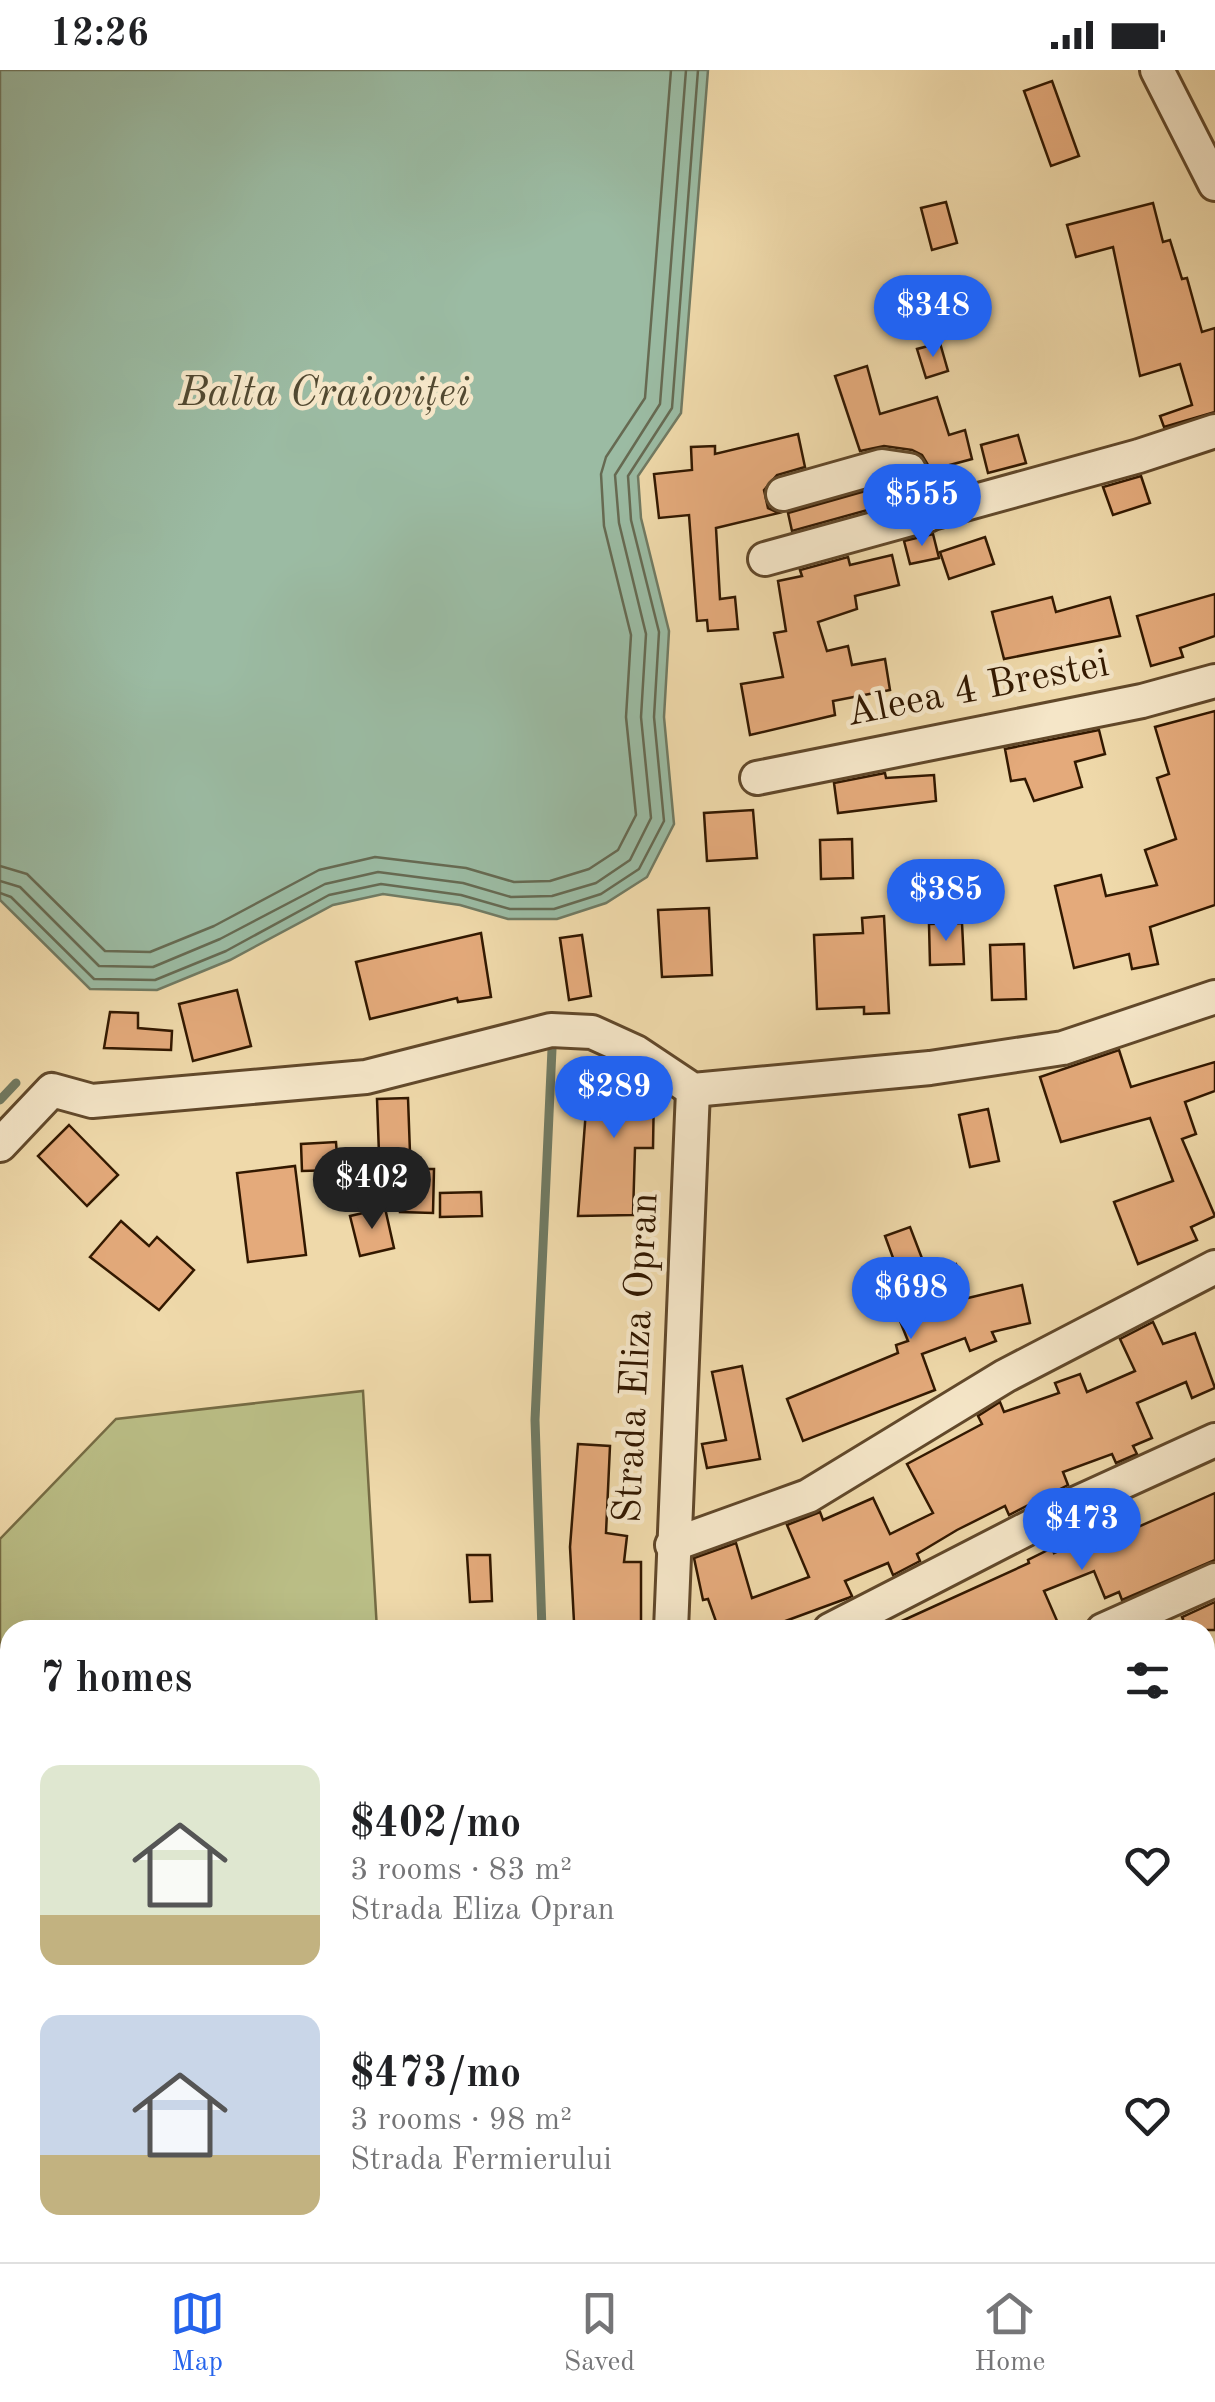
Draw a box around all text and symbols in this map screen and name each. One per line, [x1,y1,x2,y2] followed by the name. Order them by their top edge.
[50,16,149,54] text: 12:26
[874,275,992,360] pin: $348
[896,291,970,323] text: $348
[177,373,470,416] water label: Balta Craioviței
[863,464,981,549] pin: $555
[885,480,959,512] text: $555
[843,645,1113,735] street label: Aleea 4 Brestei
[887,859,1005,944] pin: $385
[909,875,983,907] text: $385
[555,1056,673,1141] pin: $289
[577,1072,651,1104] text: $289
[313,1147,431,1232] pin: $402
[335,1163,409,1195] text: $402
[609,1192,667,1524] street label: Strada Eliza Opran
[852,1257,970,1342] pin: $698
[874,1273,948,1305] text: $698
[1023,1488,1141,1573] pin: $473
[1045,1504,1119,1536] text: $473
[1120,1653,1175,1708] icon: filters
[40,1659,192,1701] text: 7 homes
[350,1804,521,1846] text: $402/mo
[120,1805,240,1925] icon: home
[1120,1838,1175,1893] icon: heart
[350,1855,572,1887] text: 3 rooms · 83 m²
[350,1895,615,1927] text: Strada Eliza Opran
[350,2054,521,2096] text: $473/mo
[120,2055,240,2175] icon: home
[1120,2088,1175,2143] icon: heart
[350,2105,572,2137] text: 3 rooms · 98 m²
[350,2145,612,2177] text: Strada Fermierului
[170,2286,225,2381] tab: Map
[564,2286,635,2381] tab: Saved
[974,2286,1045,2381] tab: Home

